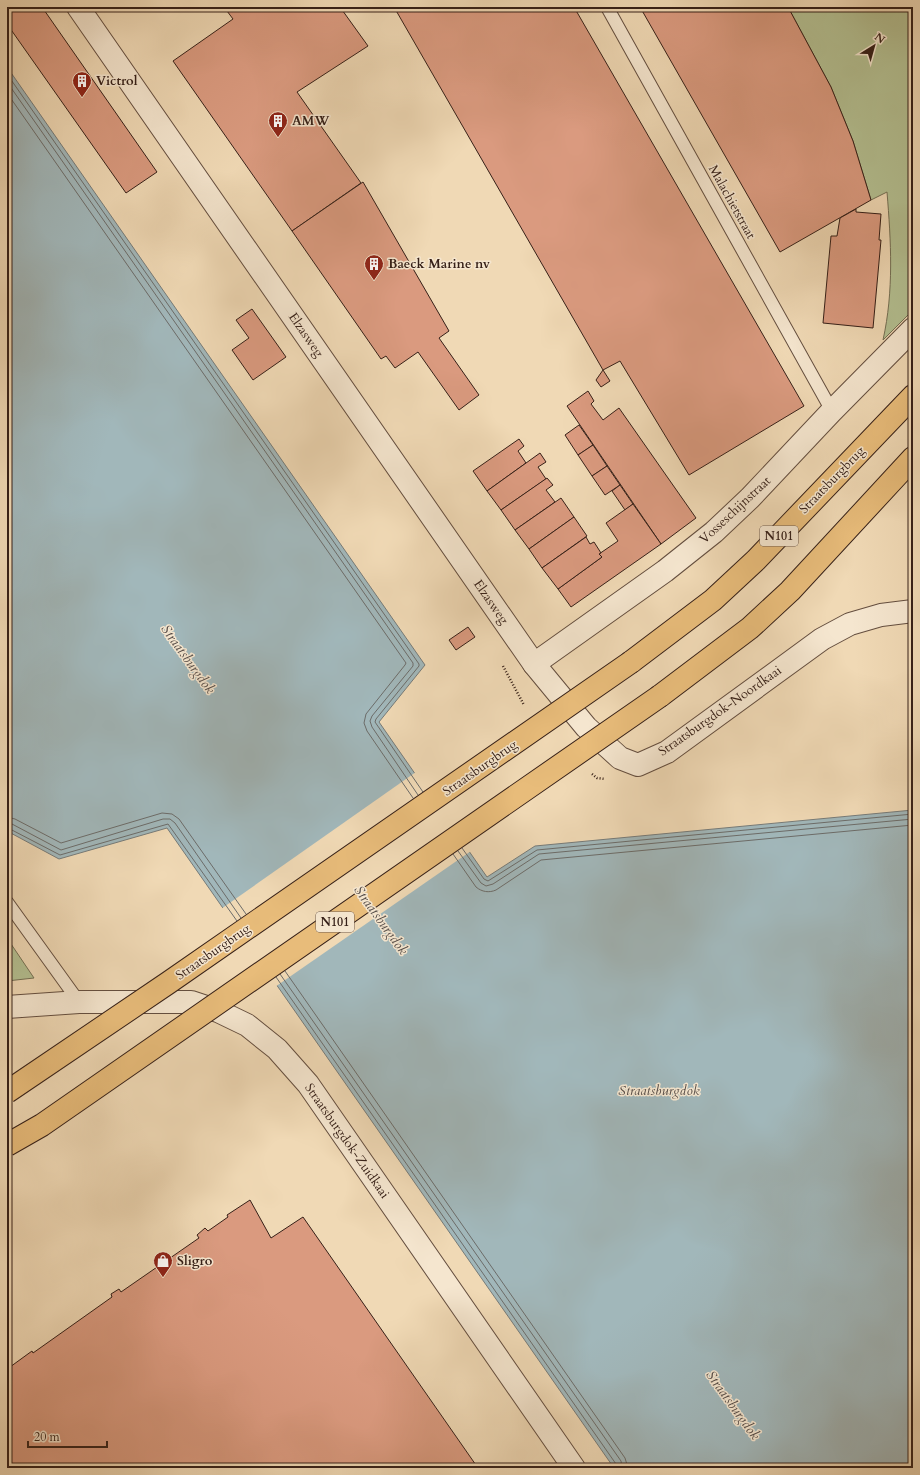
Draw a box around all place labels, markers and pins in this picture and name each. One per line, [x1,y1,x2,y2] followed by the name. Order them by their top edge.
[71,70,93,98] building icon: Victrol
[96,72,138,90] place label: Victrol
[267,110,289,138] building icon: AMW
[292,112,329,130] place label: AMW
[363,253,385,281] building icon: Baeck Marine nv
[388,255,491,273] place label: Baeck Marine nv
[152,1250,174,1278] shop icon: Sligro
[177,1252,213,1270] place label: Sligro

